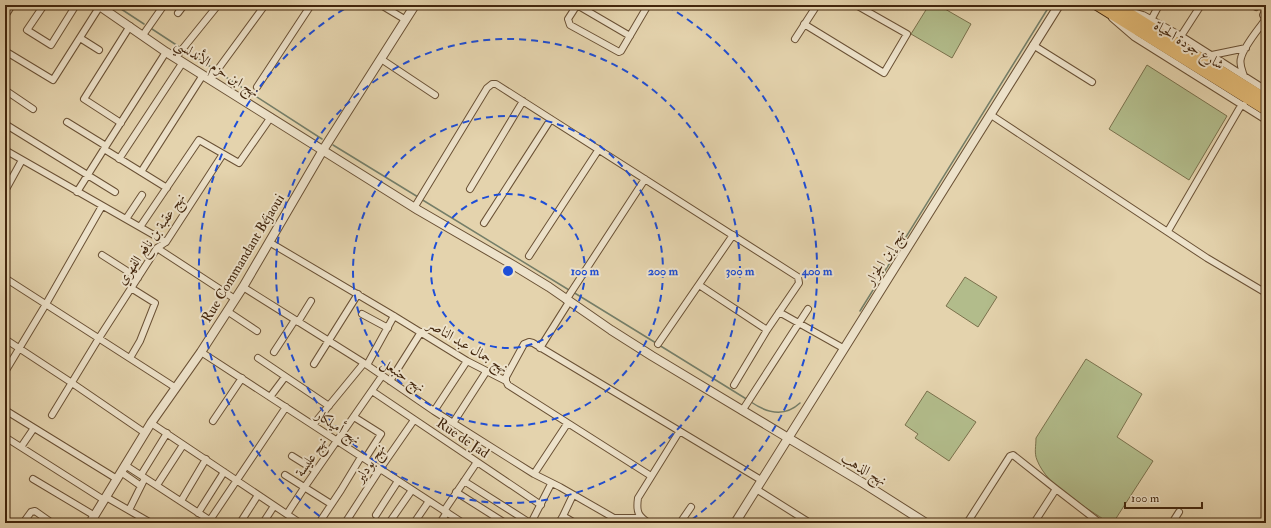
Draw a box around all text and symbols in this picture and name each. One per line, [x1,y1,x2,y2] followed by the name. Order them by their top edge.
[1149,17,1227,76] street label: شارع جودة الحياة
[169,34,263,105] street label: نهج ابن حزم الأندلسي
[113,190,193,291] street label: نهج عقبة بن نافع الفهري
[198,191,288,325] street label: Rue Commandant Béjaoui
[860,226,912,292] street label: نهج إبن الجزار
[501,264,515,278] centre of rings
[571,264,600,279] text: 100 m
[648,264,679,279] text: 200 m
[726,264,755,279] text: 300 m
[801,264,833,279] text: 400 m
[421,314,511,380] street label: نهج جمال عبد الناصر
[376,354,428,399] street label: نهج حنبعل
[309,404,365,451] street label: نهج أميلكار
[434,414,493,462] street label: Rue de Jad
[291,434,334,482] street label: نهج عليسة
[350,440,392,490] street label: نهج بودلير
[836,449,890,493] street label: نهج الذهب
[1125,484,1202,510] scale bar
[1131,491,1160,506] text: 100 m

